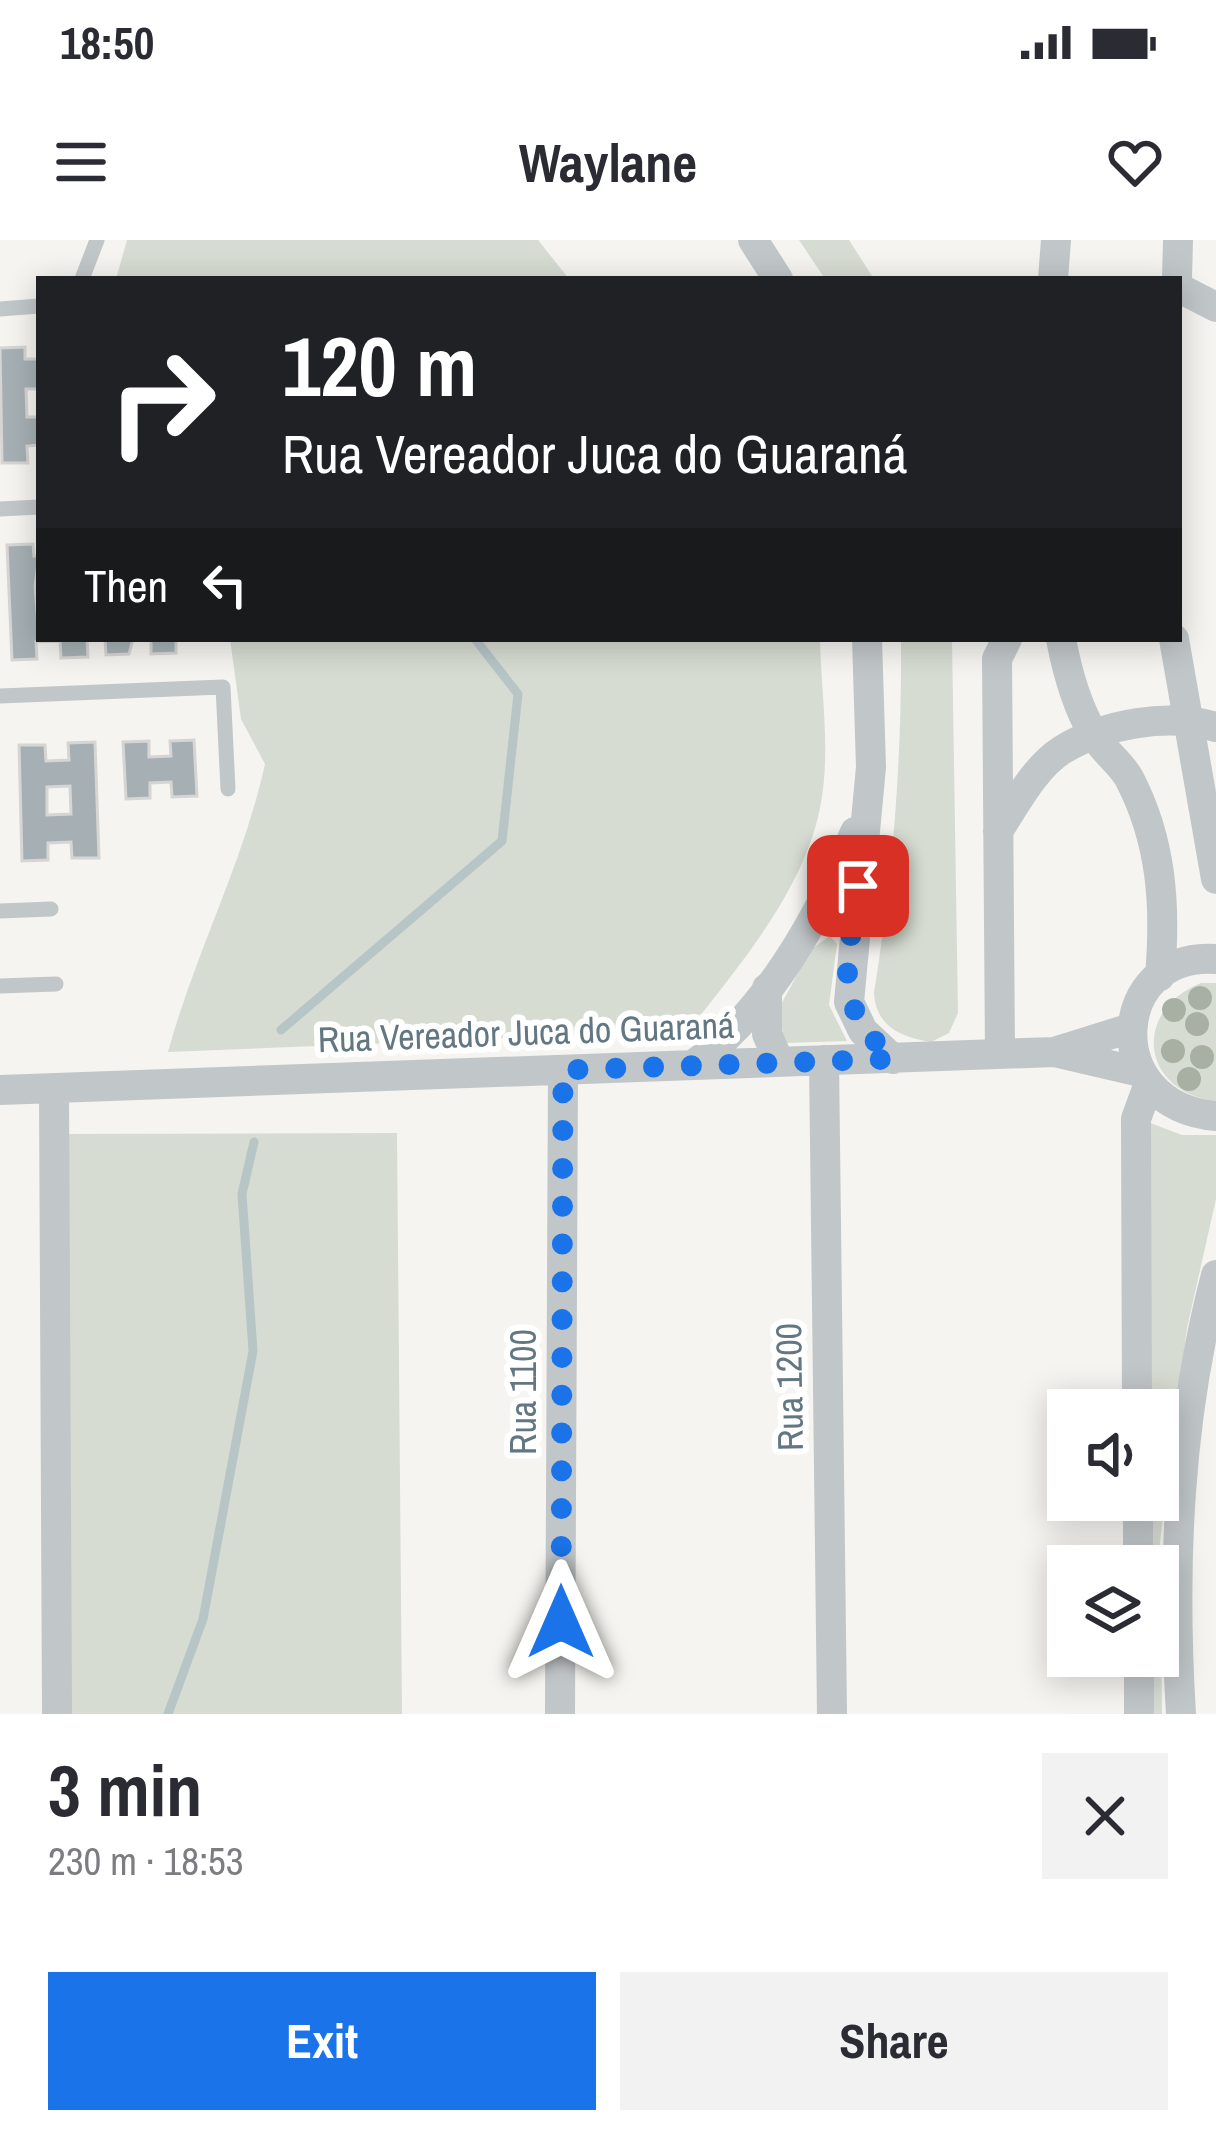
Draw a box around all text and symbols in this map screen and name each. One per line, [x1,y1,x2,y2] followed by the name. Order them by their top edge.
[60,12,154,73] text: 18:50
[519,126,697,199] text: Waylane
[48,129,114,195] icon: menu
[1102,129,1168,195] icon: heart
[282,309,477,422] text: 120 m
[84,324,240,480] icon: right
[282,417,907,490] text: Rua Vereador Juca do Guaraná
[192,552,258,618] icon: left
[84,555,168,616] text: Then
[807,835,909,937] pin
[825,853,891,919] icon: arrive
[317,1001,735,1063] street label: Rua Vereador Juca do Guaraná
[764,1323,814,1451] street label: Rua 1200
[499,1329,547,1455] street label: Rua 1100
[1047,1389,1179,1677] map controls
[1047,1389,1179,1521] button: sound
[1047,1545,1179,1677] button: layers
[498,1559,624,1685] position arrow
[48,1741,202,1838] text: 3 min
[1042,1753,1168,1879] button: close
[48,1835,244,1887] text: 230 m · 18:53
[48,1972,596,2110] button: Exit
[620,1972,1168,2110] button: Share

